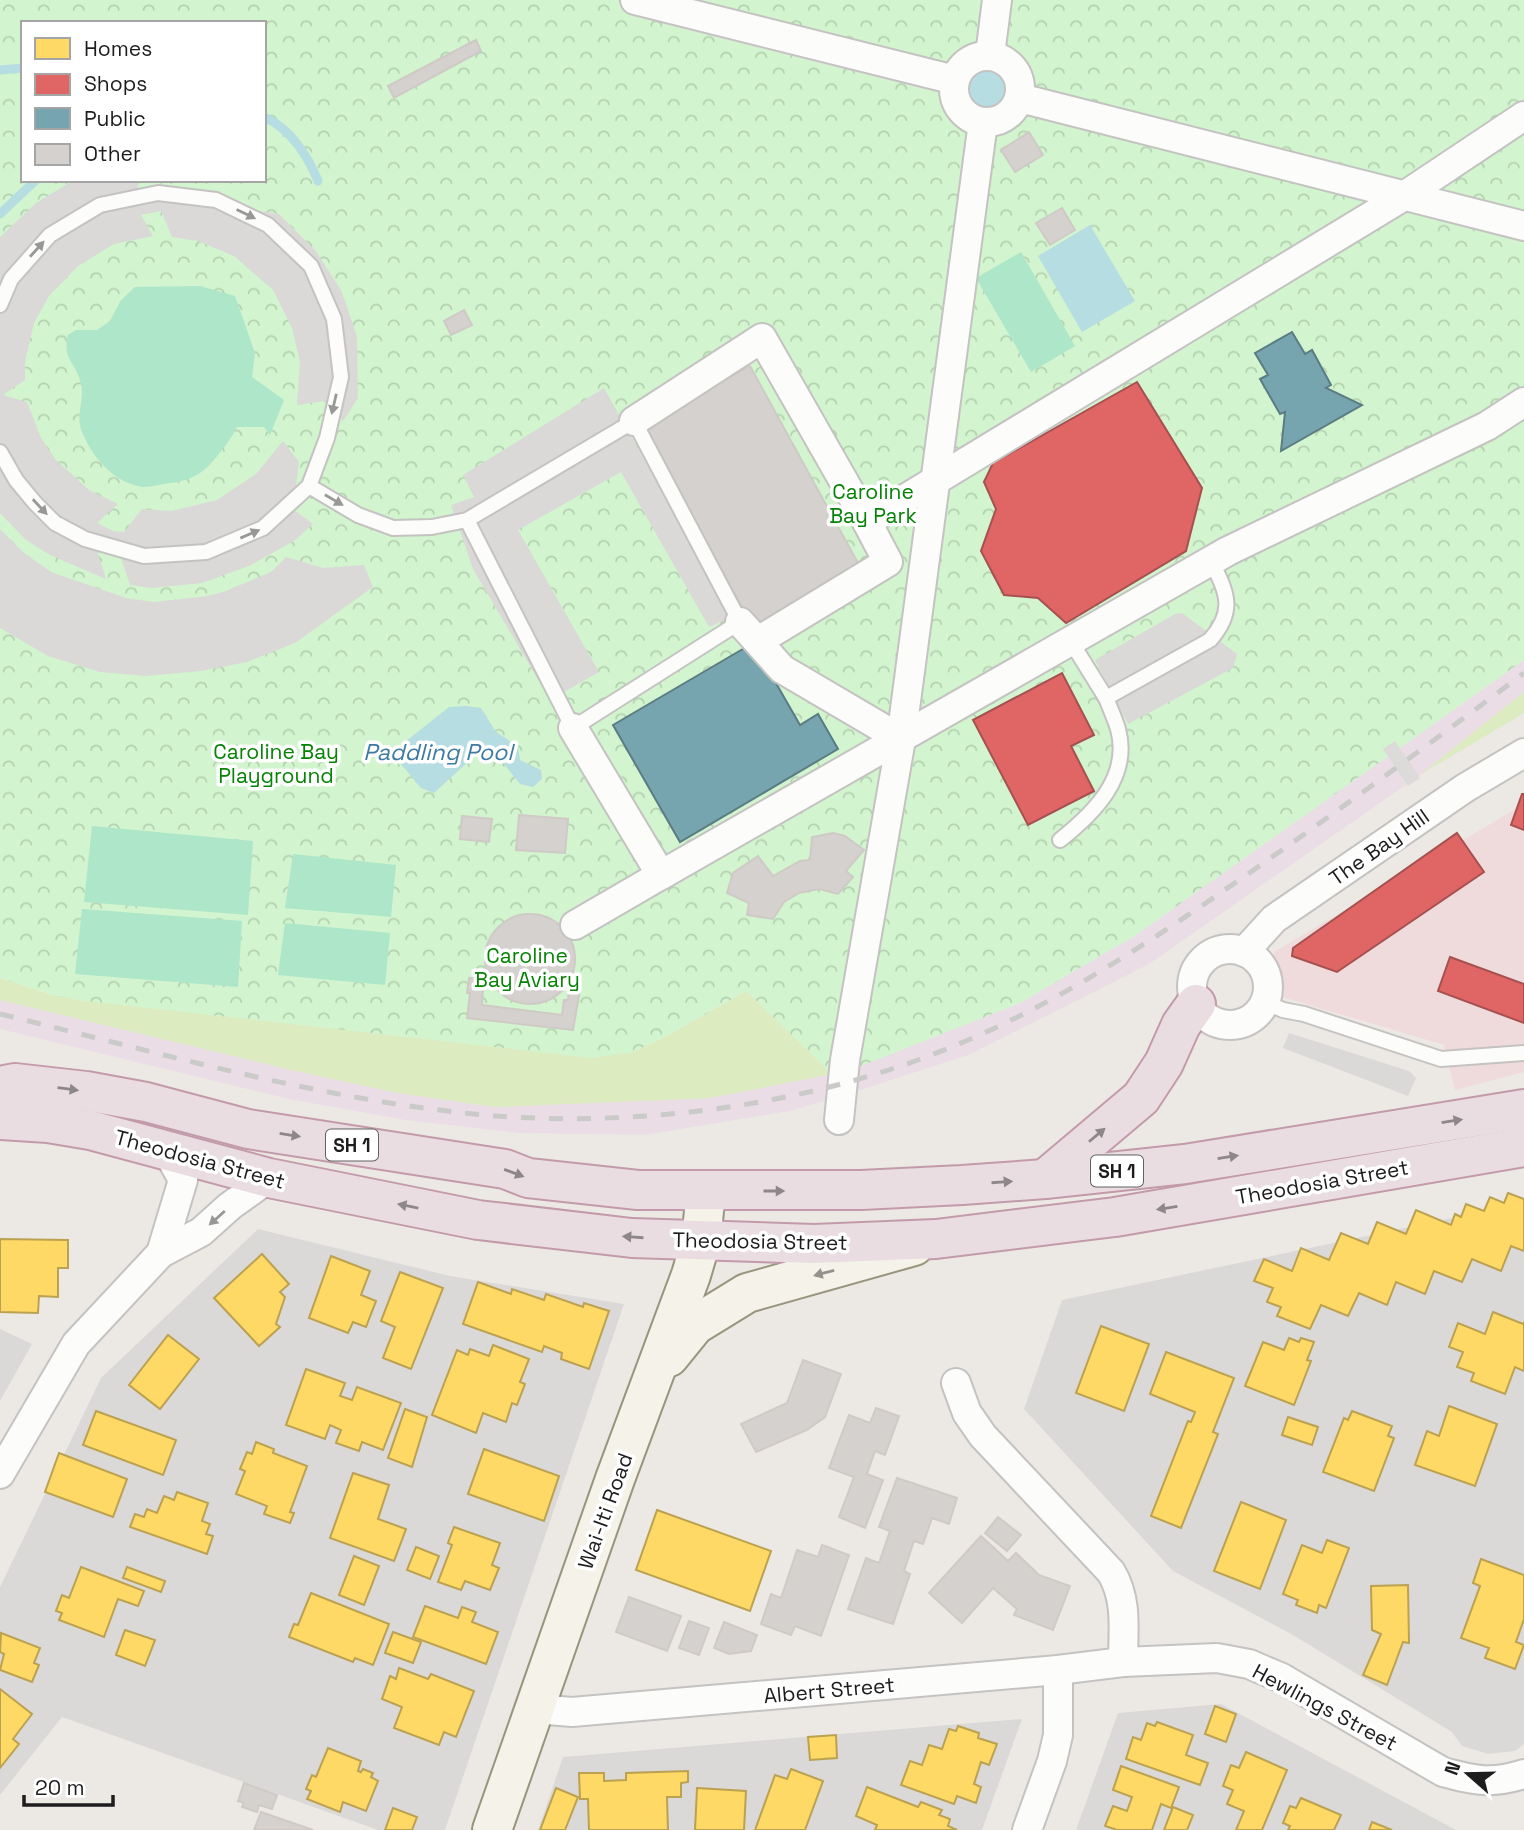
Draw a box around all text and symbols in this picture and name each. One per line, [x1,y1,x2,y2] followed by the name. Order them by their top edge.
[21,21,266,182] legend
[84,35,152,62] text: Homes
[84,70,147,97] text: Shops
[84,105,146,132] text: Public
[84,140,141,167] text: Other
[236,209,256,220] one-way arrow
[29,240,45,258] one-way arrow
[329,393,340,415] one-way arrow
[829,478,917,529] park label: Caroline Bay Park
[324,494,343,506] one-way arrow
[31,498,47,515] one-way arrow
[240,528,261,539] one-way arrow
[363,737,515,767] water label: Paddling Pool
[213,738,339,789] park label: Caroline Bay Playground
[1324,803,1434,891] street label: The Bay Hill
[474,942,580,993] park label: Caroline Bay Aviary
[57,1084,79,1095] one-way arrow
[1441,1115,1463,1126] one-way arrow
[112,1123,288,1195] street label: Theodosia Street
[1089,1128,1106,1143] one-way arrow
[279,1130,301,1141] one-way arrow
[326,1130,378,1161] road number: SH 1
[1217,1151,1239,1162] one-way arrow
[1233,1154,1411,1210] street label: Theodosia Street
[1091,1156,1143,1186] road number: SH 1
[504,1168,525,1179] one-way arrow
[991,1176,1013,1187] one-way arrow
[764,1185,786,1196] one-way arrow
[397,1200,419,1211] one-way arrow
[1156,1203,1178,1214] one-way arrow
[208,1210,226,1226] one-way arrow
[672,1226,848,1256] street label: Theodosia Street
[622,1231,644,1242] one-way arrow
[813,1268,835,1279] one-way arrow
[571,1449,639,1573] street label: Wai-Iti Road
[1248,1657,1402,1757] street label: Hewlings Street
[762,1671,896,1709] street label: Albert Street
[1433,1739,1503,1809] north arrow
[1439,1758,1466,1779] text: N
[24,1764,114,1808] scale bar
[35,1774,85,1801] text: 20 m

